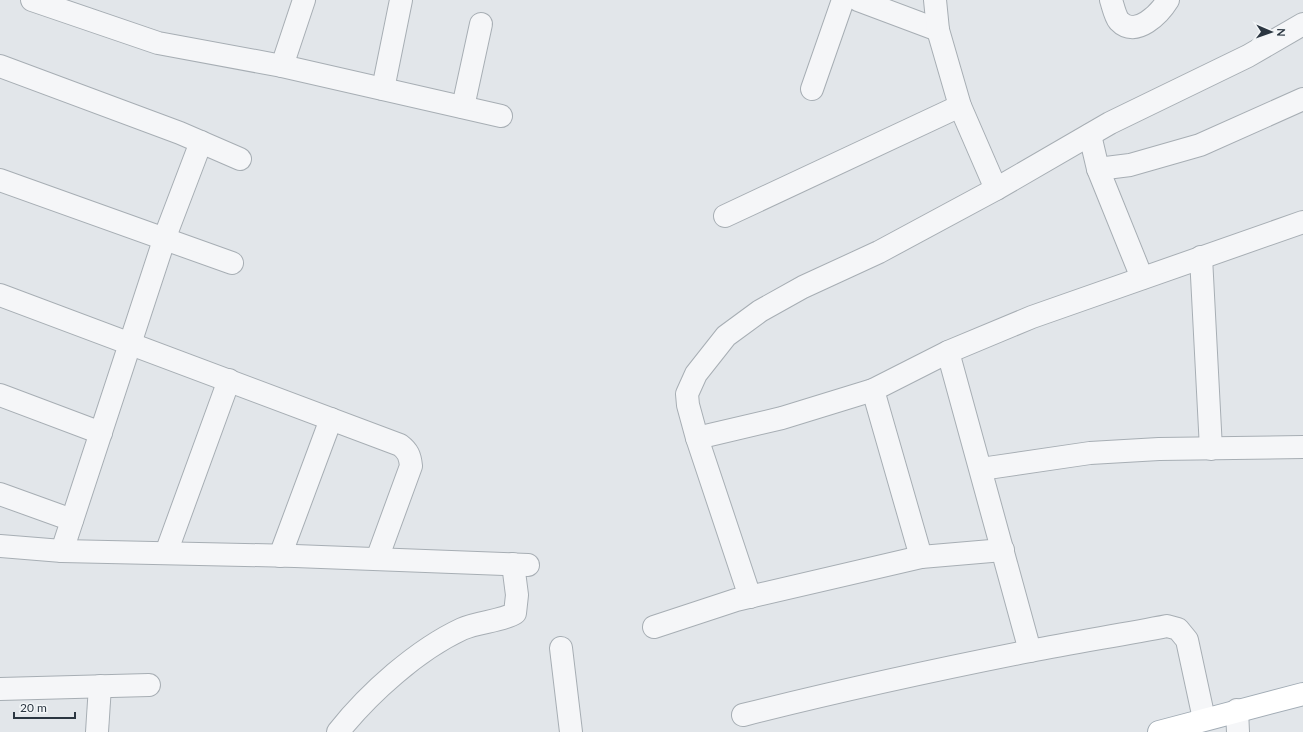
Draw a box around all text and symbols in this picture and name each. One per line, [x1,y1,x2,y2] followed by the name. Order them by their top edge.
[1251,12,1291,52] north arrow
[1275,28,1288,37] text: N
[14,694,75,720] scale bar
[20,700,47,715] text: 20 m

